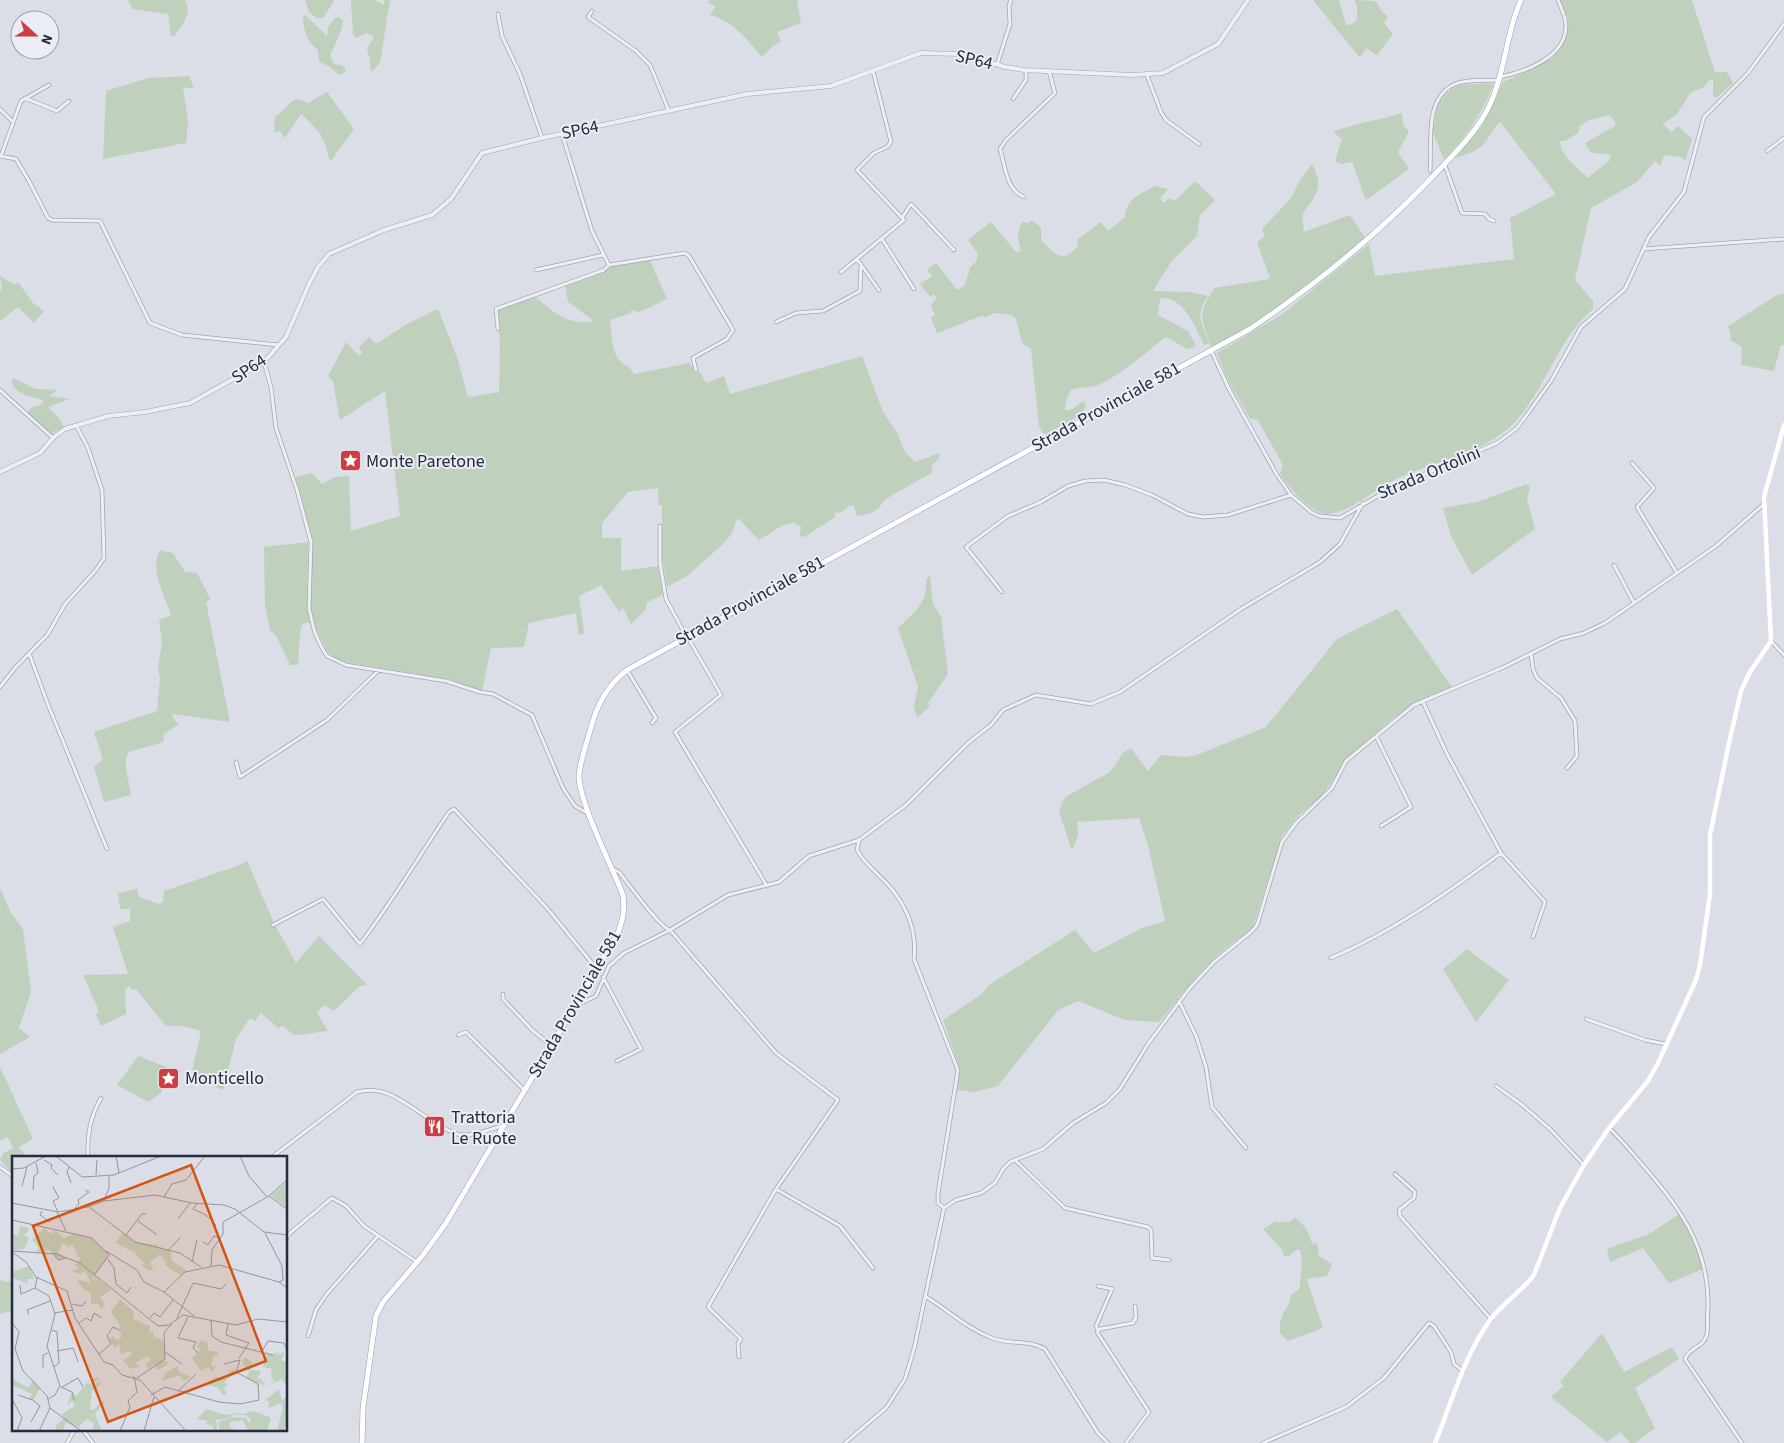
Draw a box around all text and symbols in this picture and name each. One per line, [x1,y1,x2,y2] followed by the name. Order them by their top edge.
[10,10,60,60] north arrow
[35,31,57,47] text: N
[953,44,995,76] street label: SP64
[559,114,601,146] street label: SP64
[226,348,272,390] street label: SP64
[1027,356,1185,458] street label: Strada Provinciale 581
[1374,440,1484,506] street label: Strada Ortolini
[338,449,362,473] place icon: Monte Paretone
[366,449,485,474] place label: Monte Paretone
[671,550,829,652] street label: Strada Provinciale 581
[522,925,628,1083] street label: Strada Provinciale 581
[157,1066,181,1090] place icon: Monticello
[185,1066,264,1091] place label: Monticello
[451,1105,516,1151] place label: Trattoria Le Ruote
[423,1115,447,1139] restaurant icon: Trattoria Le Ruote
[12,1156,288,1430] inset map

